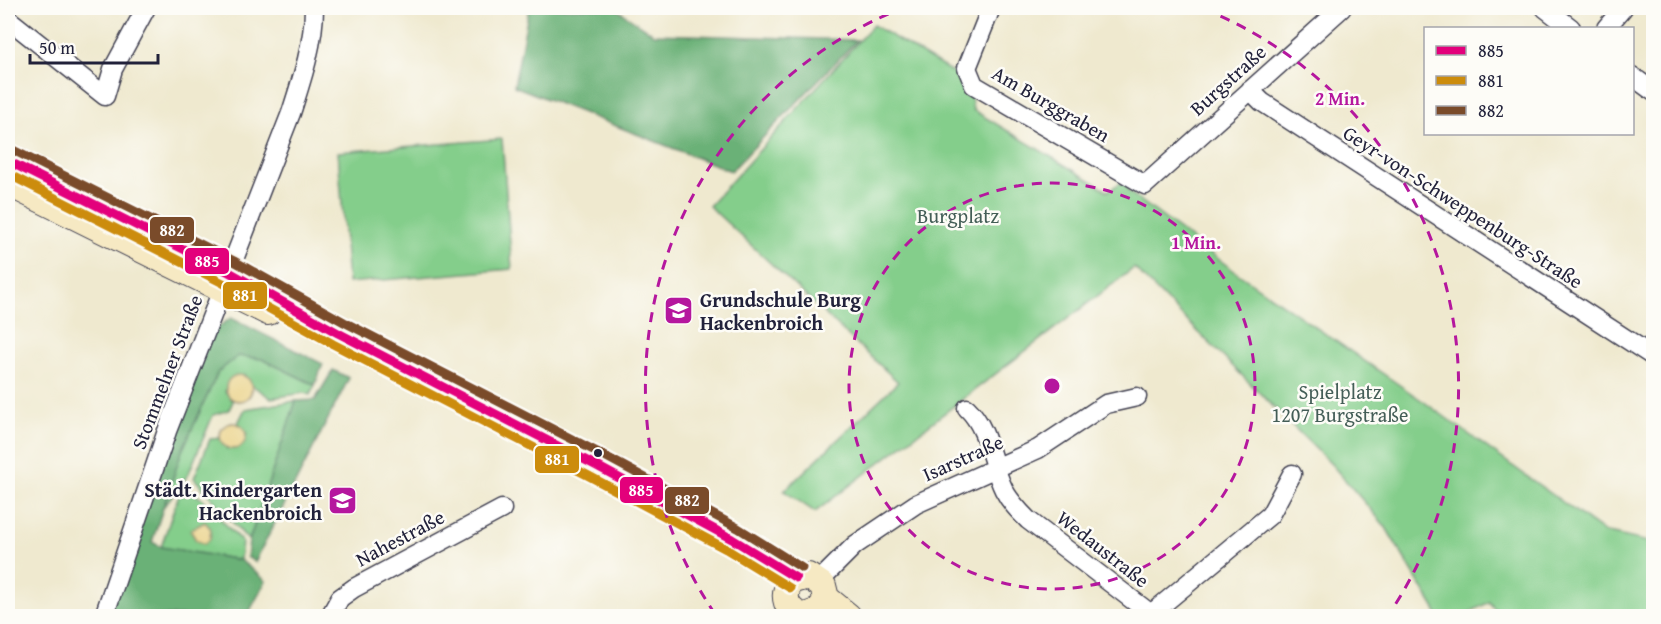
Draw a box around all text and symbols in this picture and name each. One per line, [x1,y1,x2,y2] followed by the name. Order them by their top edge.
[30,27,158,65] scale bar
[1424,27,1634,135] legend
[39,34,75,61] text: 50 m
[1183,37,1272,122] street label: Burgstraße
[1478,37,1504,64] text: 885
[987,58,1116,149] street label: Am Burggraben
[1478,67,1504,94] text: 881
[1315,85,1365,112] text: 2 Min.
[1478,97,1504,124] text: 882
[1338,118,1589,295] street label: Geyr-von-Schweppenburg-Straße
[917,201,999,230] park label: Burgplatz
[149,216,195,244] line badge: 882
[160,218,184,242] text: 882
[1171,229,1221,256] text: 1 Min.
[184,247,230,275] line badge: 885
[195,249,219,273] text: 885
[222,281,268,310] line badge: 881
[233,283,257,307] text: 881
[700,285,861,337] place label: Grundschule Burg Hackenbroich
[124,290,209,453] street label: Stommelner Straße
[663,295,695,327] school or university icon: Grundschule Burg Hackenbroich
[1042,376,1062,396] centre of rings
[1272,377,1408,429] park label: Spielplatz 1207 Burgstraße
[918,427,1008,488] street label: Isarstraße
[534,445,580,474] line badge: 881
[545,447,569,471] text: 881
[592,447,604,459] unlabelled marker
[144,475,322,527] place label: Städt. Kindergarten Hackenbroich
[619,476,664,504] line badge: 885
[629,478,653,502] text: 885
[327,485,359,517] school or university icon: Städt. Kindergarten Hackenbroich
[664,486,710,515] line badge: 882
[675,488,699,512] text: 882
[350,502,449,573] street label: Nahestraße
[1051,503,1156,594] street label: Wedaustraße

